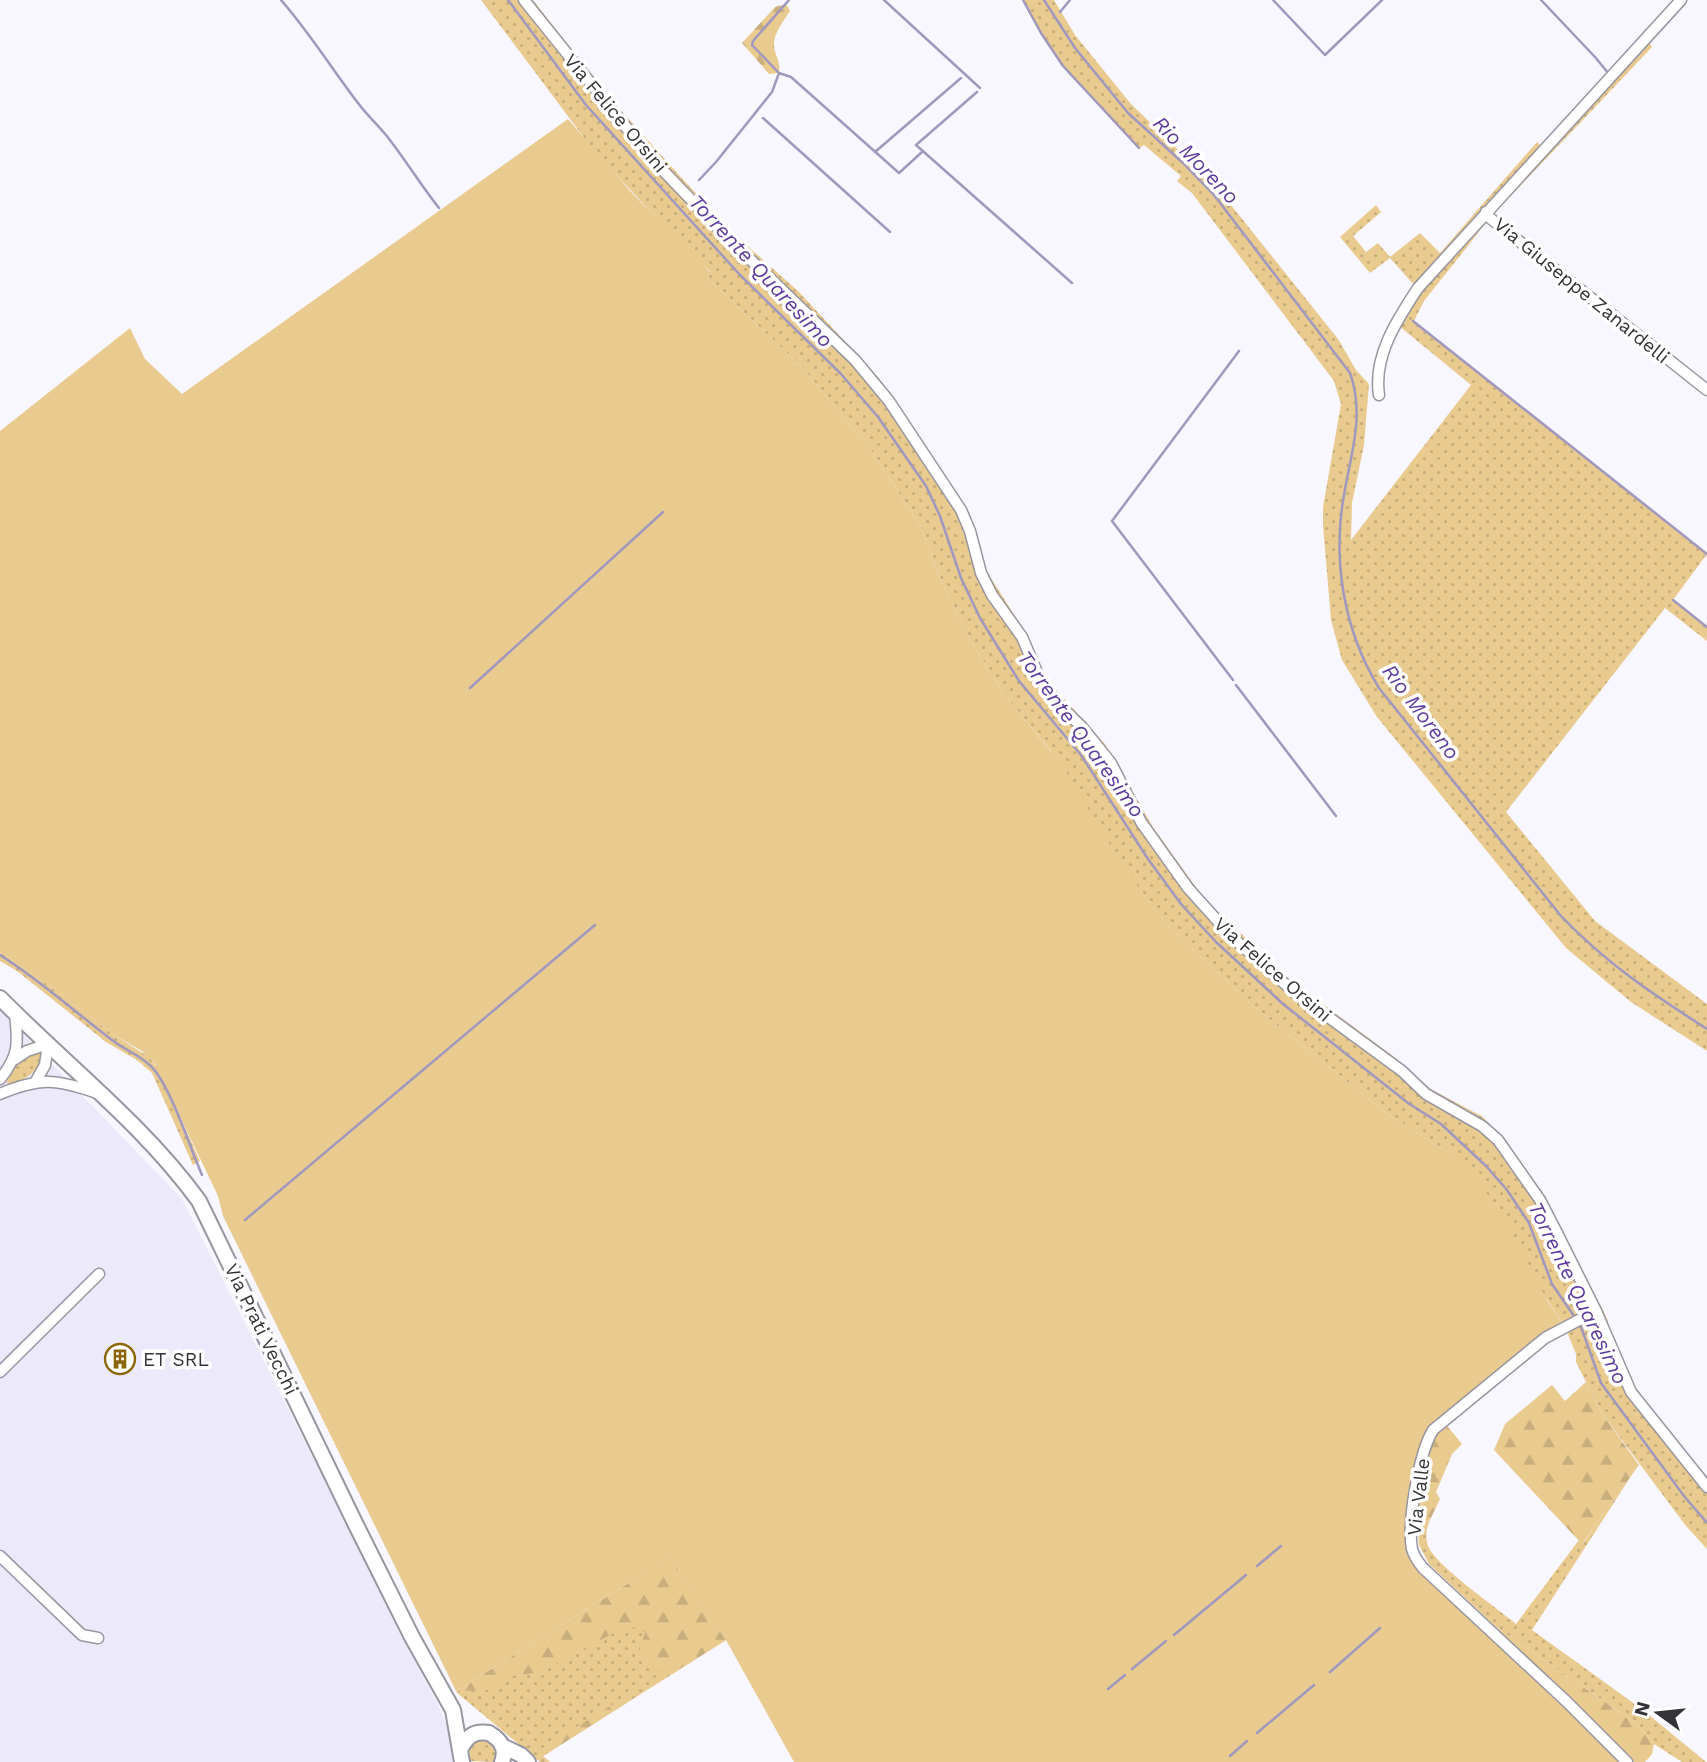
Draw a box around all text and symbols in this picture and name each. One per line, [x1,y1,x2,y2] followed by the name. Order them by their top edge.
[559,49,672,177] street label: Via Felice Orsini
[1148,110,1245,209] water label: Rio Moreno
[684,189,839,352] water label: Torrente Quaresimo
[1489,212,1674,368] street label: Via Giuseppe Zanardelli
[1012,645,1150,822] water label: Torrente Quaresimo
[1377,659,1465,764] water label: Rio Moreno
[1209,912,1336,1027] street label: Via Felice Orsini
[1523,1197,1634,1388] water label: Torrente Quaresimo
[220,1260,303,1399] street label: Via Prati Vecchi
[103,1342,137,1376] building icon: ET SRL
[143,1348,209,1371] place label: ET SRL
[1402,1457,1435,1537] street label: Via Valle
[1623,1678,1693,1748] north arrow
[1629,1699,1655,1719] text: N

